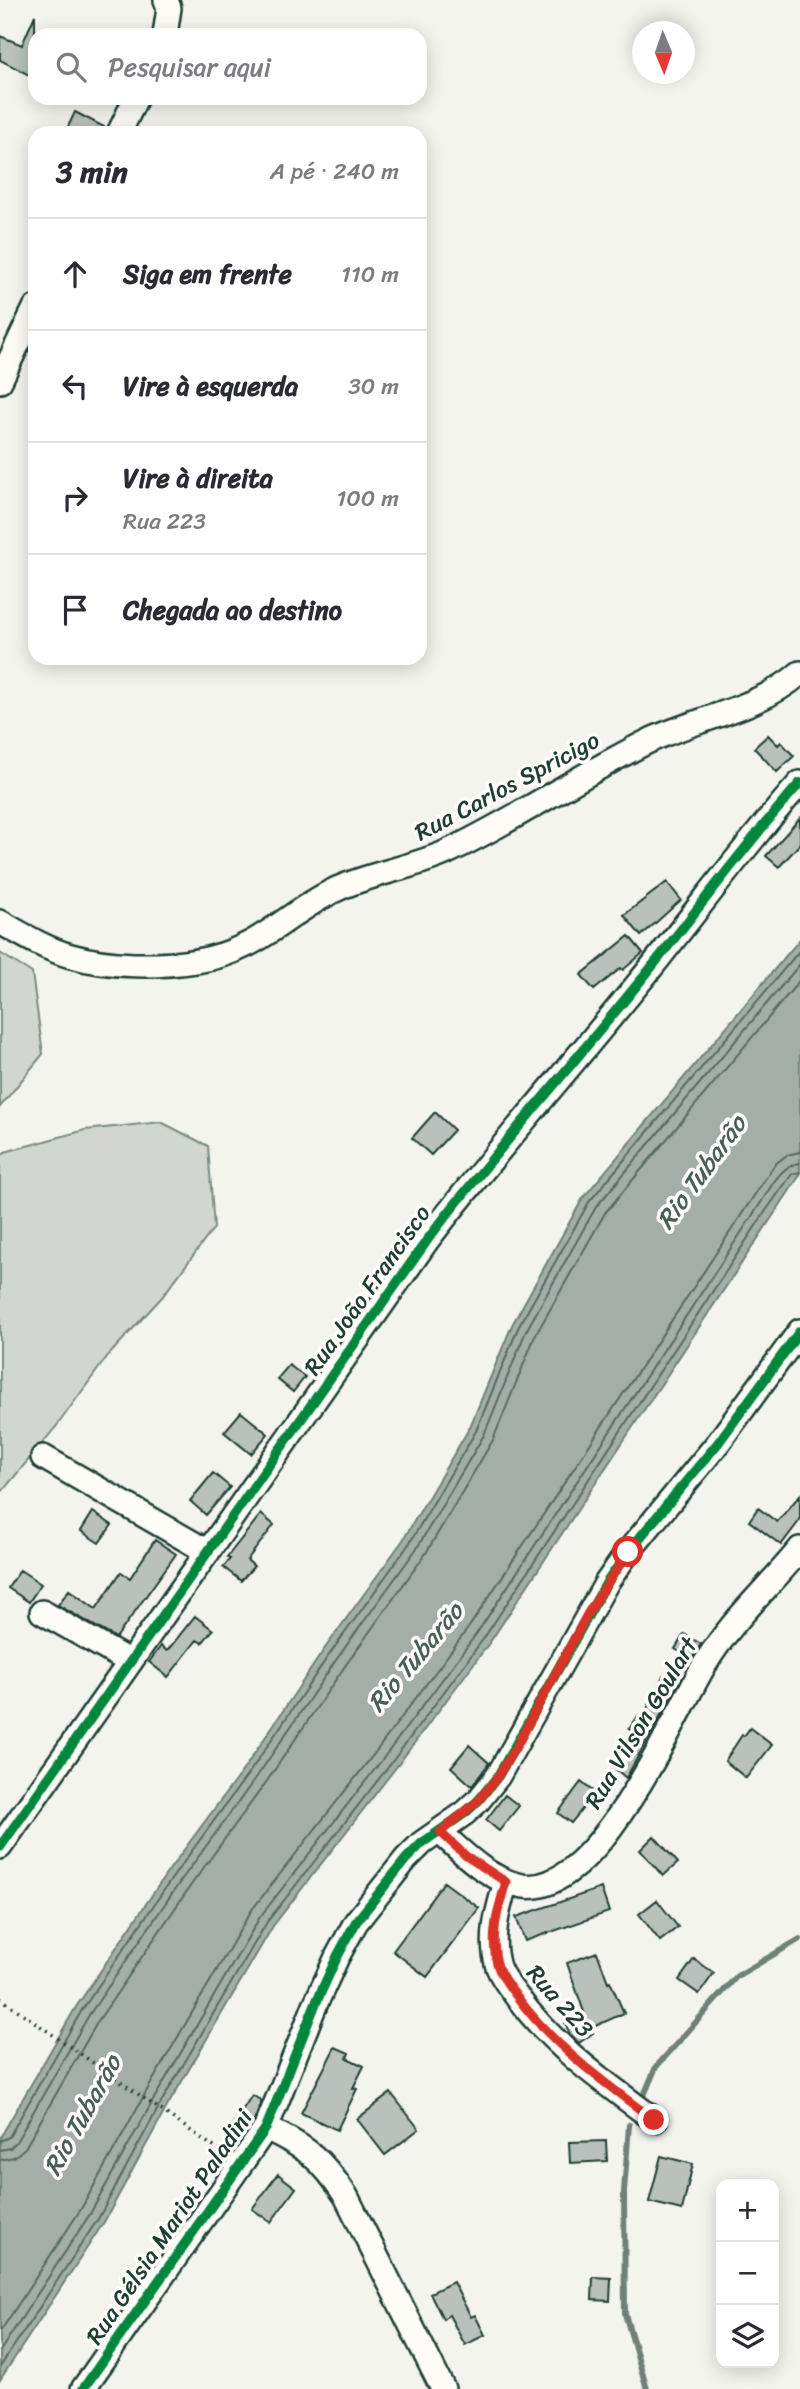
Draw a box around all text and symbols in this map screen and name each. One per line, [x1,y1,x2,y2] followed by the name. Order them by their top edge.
[632,21,695,84] north arrow
[28,28,427,105] search box
[108,44,271,90] text: Pesquisar aqui
[52,48,90,86] icon: search
[56,145,128,199] text: 3 min
[270,151,399,192] text: A pé · 240 m
[123,251,292,297] text: Siga em frente
[341,254,399,295] text: 110 m
[56,255,94,293] icon: ahead
[123,363,298,409] text: Vire à esquerda
[348,366,399,407] text: 30 m
[56,367,94,405] icon: left
[123,455,273,501] text: Vire à direita
[336,478,399,519] text: 100 m
[56,479,94,517] icon: right
[123,501,206,542] text: Rua 223
[123,587,342,633] text: Chegada ao destino
[56,591,94,629] icon: arrive
[407,719,607,853] street label: Rua Carlos Spricigo
[643,1103,760,1239] water label: Rio Tubarão
[292,1196,442,1384] street label: Rua João Francisco
[612,1536,643,1567] route start
[355,1590,476,1723] water label: Rio Tubarão
[573,1628,710,1817] street label: Rua Vilson Goulart
[516,1955,604,2047] street label: Rua 223
[30,2044,135,2184] water label: Rio Tubarão
[74,2099,265,2354] street label: Rua Gélsia Mariot Paladini
[638,2104,669,2135] route end
[716,2179,779,2368] map controls
[716,2179,779,2242] button: +
[716,2242,779,2305] button: −
[716,2305,779,2368] button: layers

